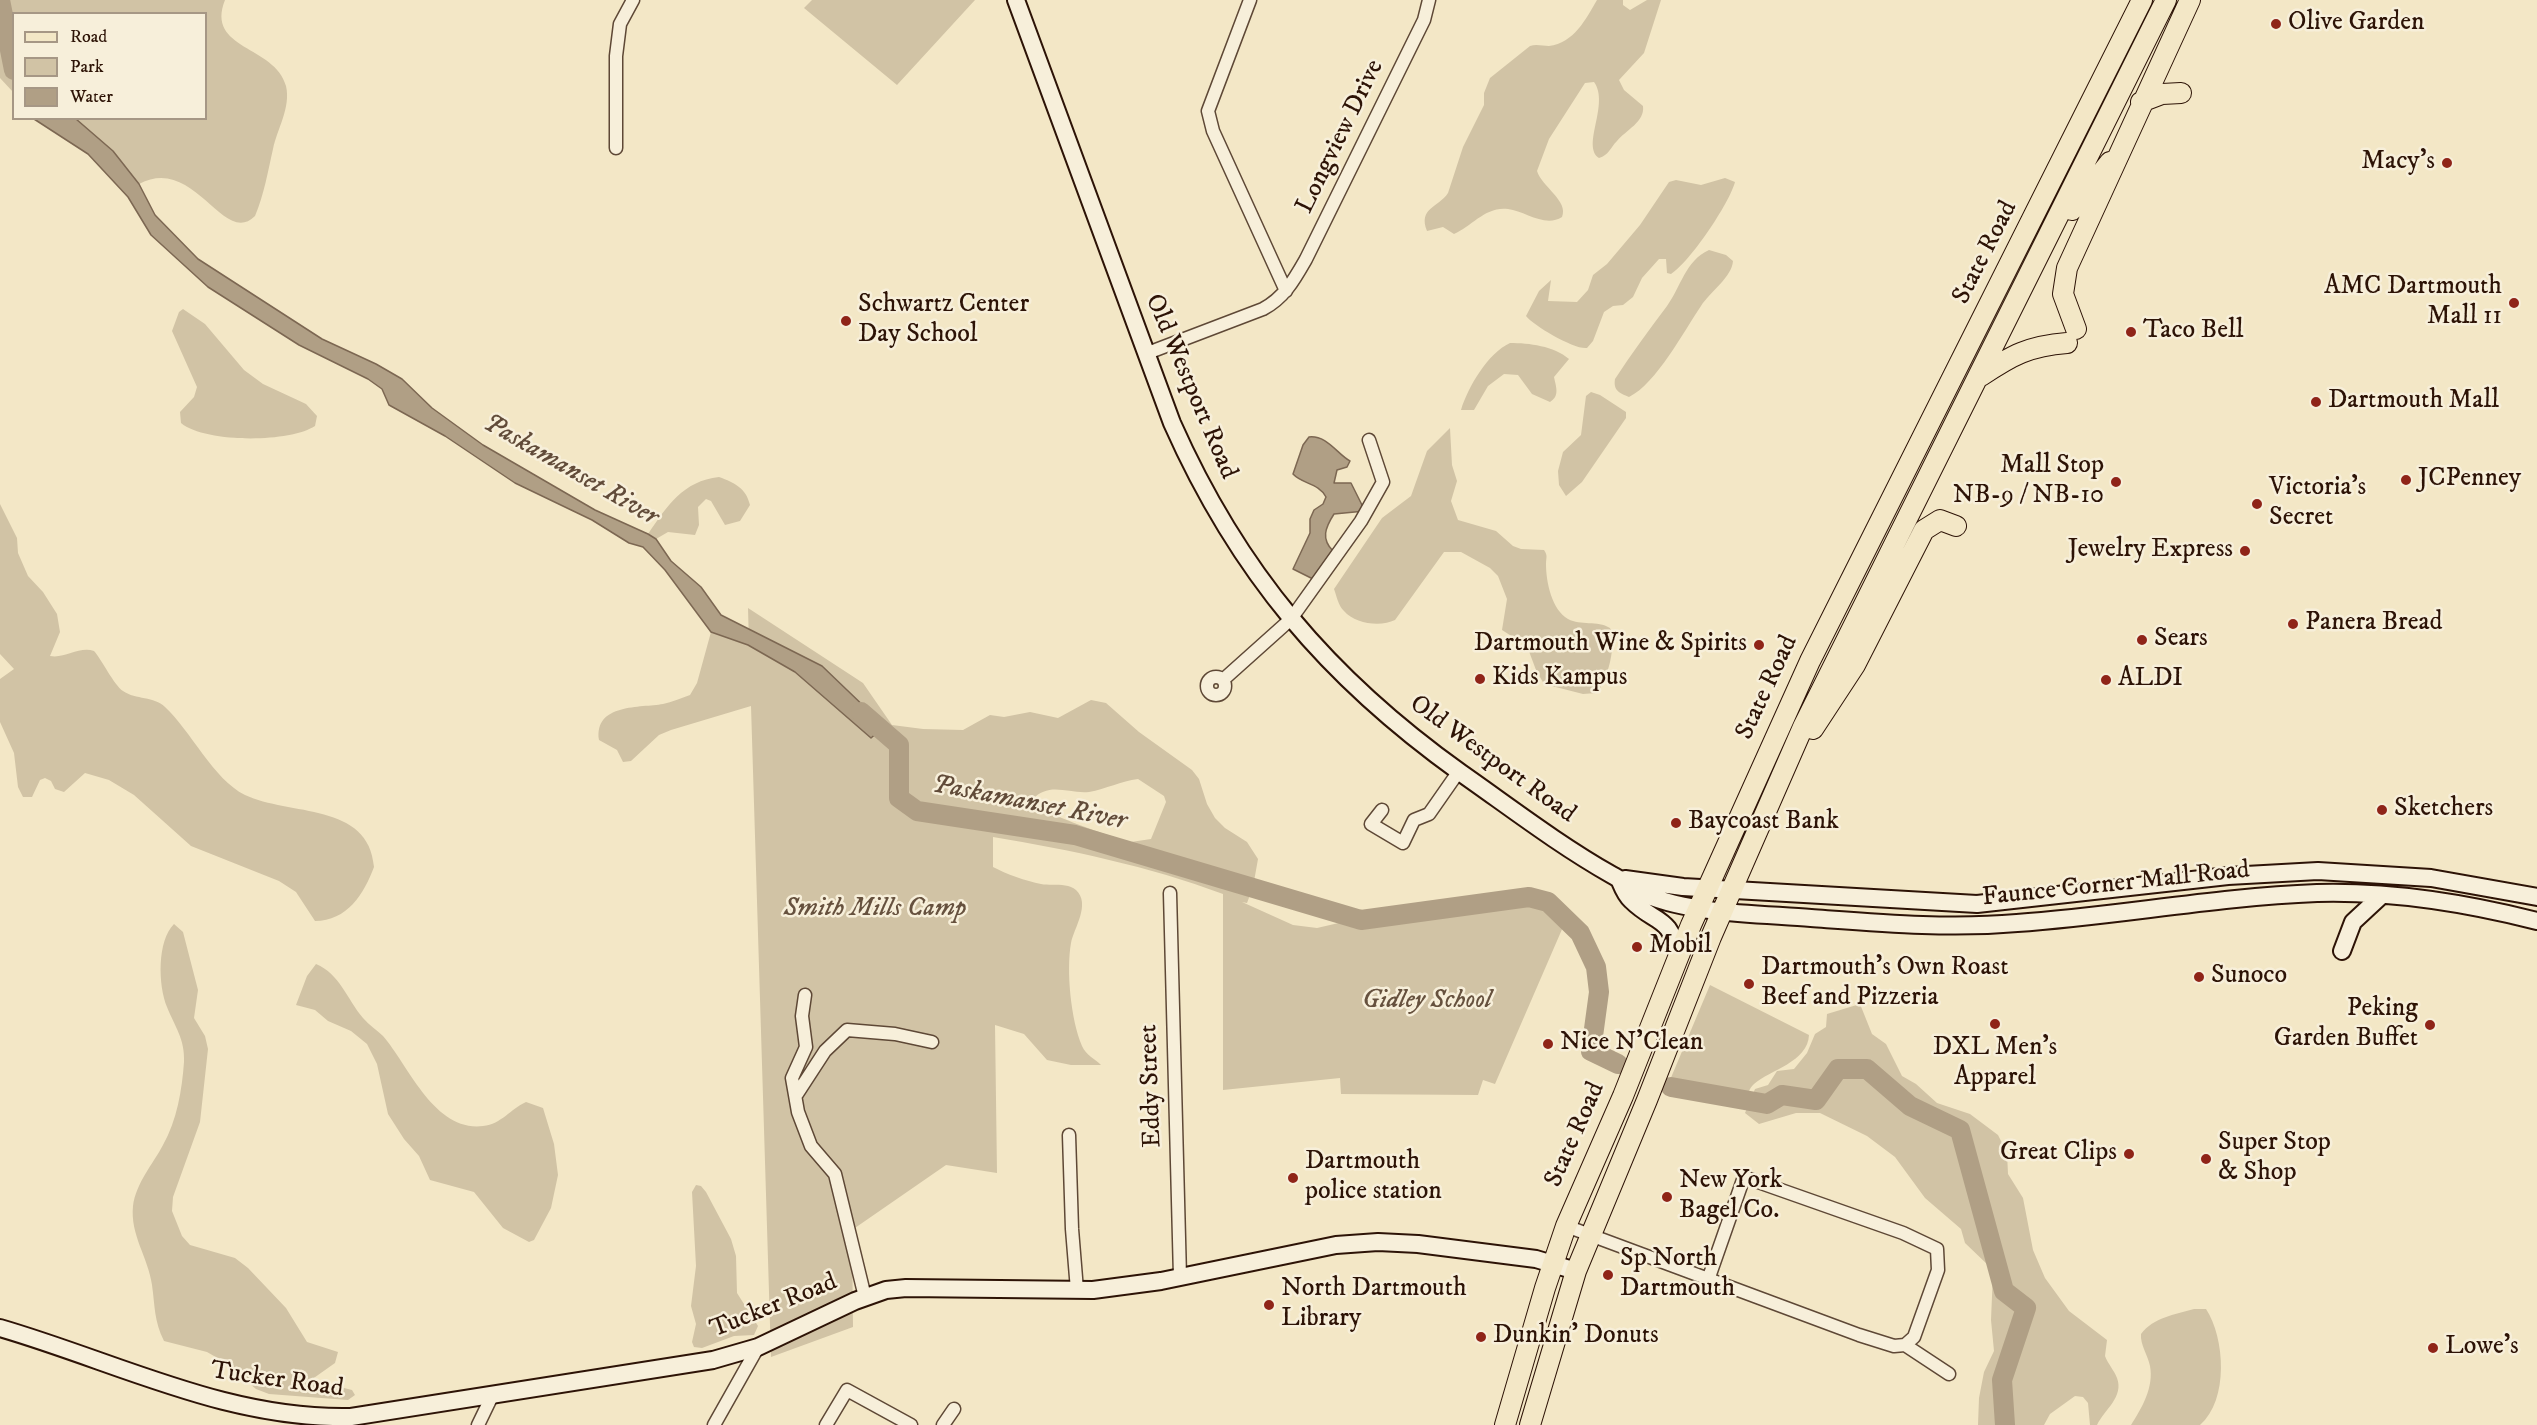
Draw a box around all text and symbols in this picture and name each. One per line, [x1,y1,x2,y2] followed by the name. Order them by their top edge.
[2288,8,2425,40] place label: Olive Garden
[12,12,207,120] legend
[2269,17,2283,31] marker: Olive Garden
[70,26,107,48] text: Road
[1290,55,1392,219] street label: Longview Drive
[70,56,104,78] text: Park
[70,86,113,108] text: Water
[2361,147,2435,179] place label: Macy's
[2440,156,2454,170] marker: Macy's
[1947,196,2025,310] street label: State Road
[2324,272,2502,334] place label: AMC Dartmouth Mall 11
[858,290,1029,352] place label: Schwartz Center Day School
[1137,290,1243,484] street label: Old Westport Road
[2507,296,2521,310] marker: AMC Dartmouth Mall 11
[839,314,853,328] marker: Schwartz Center Day School
[2143,316,2244,348] place label: Taco Bell
[2124,325,2138,339] marker: Taco Bell
[2328,386,2499,418] place label: Dartmouth Mall
[2309,395,2323,409] marker: Dartmouth Mall
[477,408,663,534] water label: Paskamanset River
[1953,451,2104,512] place label: Mall Stop NB-9 / NB-10
[2418,464,2521,496] place label: JCPenney
[2269,473,2366,534] place label: Victoria's Secret
[2399,473,2413,487] marker: JCPenney
[2109,475,2123,489] marker: Mall Stop NB-9 / NB-10
[2250,497,2264,511] marker: Victoria's Secret
[2068,535,2233,567] place label: Jewelry Express
[2238,544,2252,558] marker: Jewelry Express
[2305,608,2442,640] place label: Panera Bread
[2286,617,2300,631] marker: Panera Bread
[2154,624,2208,656] place label: Sears
[1474,629,1747,661] place label: Dartmouth Wine & Spirits
[1730,631,1806,745] street label: State Road
[2135,633,2149,647] marker: Sears
[1752,638,1766,652] marker: Dartmouth Wine & Spirits
[1492,663,1627,695] place label: Kids Kampus
[2118,664,2183,696] place label: ALDI
[1473,672,1487,686] marker: Kids Kampus
[2099,673,2113,687] marker: ALDI
[1403,689,1581,831] street label: Old Westport Road
[929,769,1129,839] water label: Paskamanset River
[2394,794,2493,826] place label: Sketchers
[2375,803,2389,817] marker: Sketchers
[1688,807,1839,839] place label: Baycoast Bank
[1669,816,1683,830] marker: Baycoast Bank
[1981,855,2251,915] street label: Faunce Corner Mall Road
[783,894,967,926] park label: Smith Mills Camp
[1649,931,1712,963] place label: Mobil
[1630,940,1644,954] marker: Mobil
[1761,953,2008,1014] place label: Dartmouth's Own Roast Beef and Pizzeria
[2211,961,2287,993] place label: Sunoco
[2192,970,2206,984] marker: Sunoco
[1742,977,1756,991] marker: Dartmouth's Own Roast Beef and Pizzeria
[1362,986,1492,1018] park label: Gidley School
[2274,994,2418,1056] place label: Peking Garden Buffet
[1988,1017,2002,1031] marker: DXL Men's Apparel
[2423,1018,2437,1032] marker: Peking Garden Buffet
[1134,1024,1170,1148] street label: Eddy Street
[1560,1028,1703,1060] place label: Nice N'Clean
[1933,1033,2057,1094] place label: DXL Men's Apparel
[1541,1037,1555,1051] marker: Nice N'Clean
[1539,1078,1613,1192] street label: State Road
[2218,1128,2331,1190] place label: Super Stop & Shop
[2000,1138,2117,1170] place label: Great Clips
[1305,1147,1442,1208] place label: Dartmouth police station
[2122,1147,2136,1161] marker: Great Clips
[2199,1152,2213,1166] marker: Super Stop & Shop
[1679,1166,1782,1228] place label: New York Bagel Co.
[1286,1171,1300,1185] marker: Dartmouth police station
[1660,1190,1674,1204] marker: New York Bagel Co.
[1620,1244,1735,1306] place label: Sp North Dartmouth
[706,1267,842,1347] street label: Tucker Road
[1601,1268,1615,1282] marker: Sp North Dartmouth
[1281,1274,1467,1336] place label: North Dartmouth Library
[1262,1298,1276,1312] marker: North Dartmouth Library
[1493,1321,1659,1353] place label: Dunkin' Donuts
[1474,1330,1488,1344] marker: Dunkin' Donuts
[2445,1332,2519,1364] place label: Lowe's
[2426,1341,2440,1355] marker: Lowe's
[208,1356,346,1406] street label: Tucker Road

